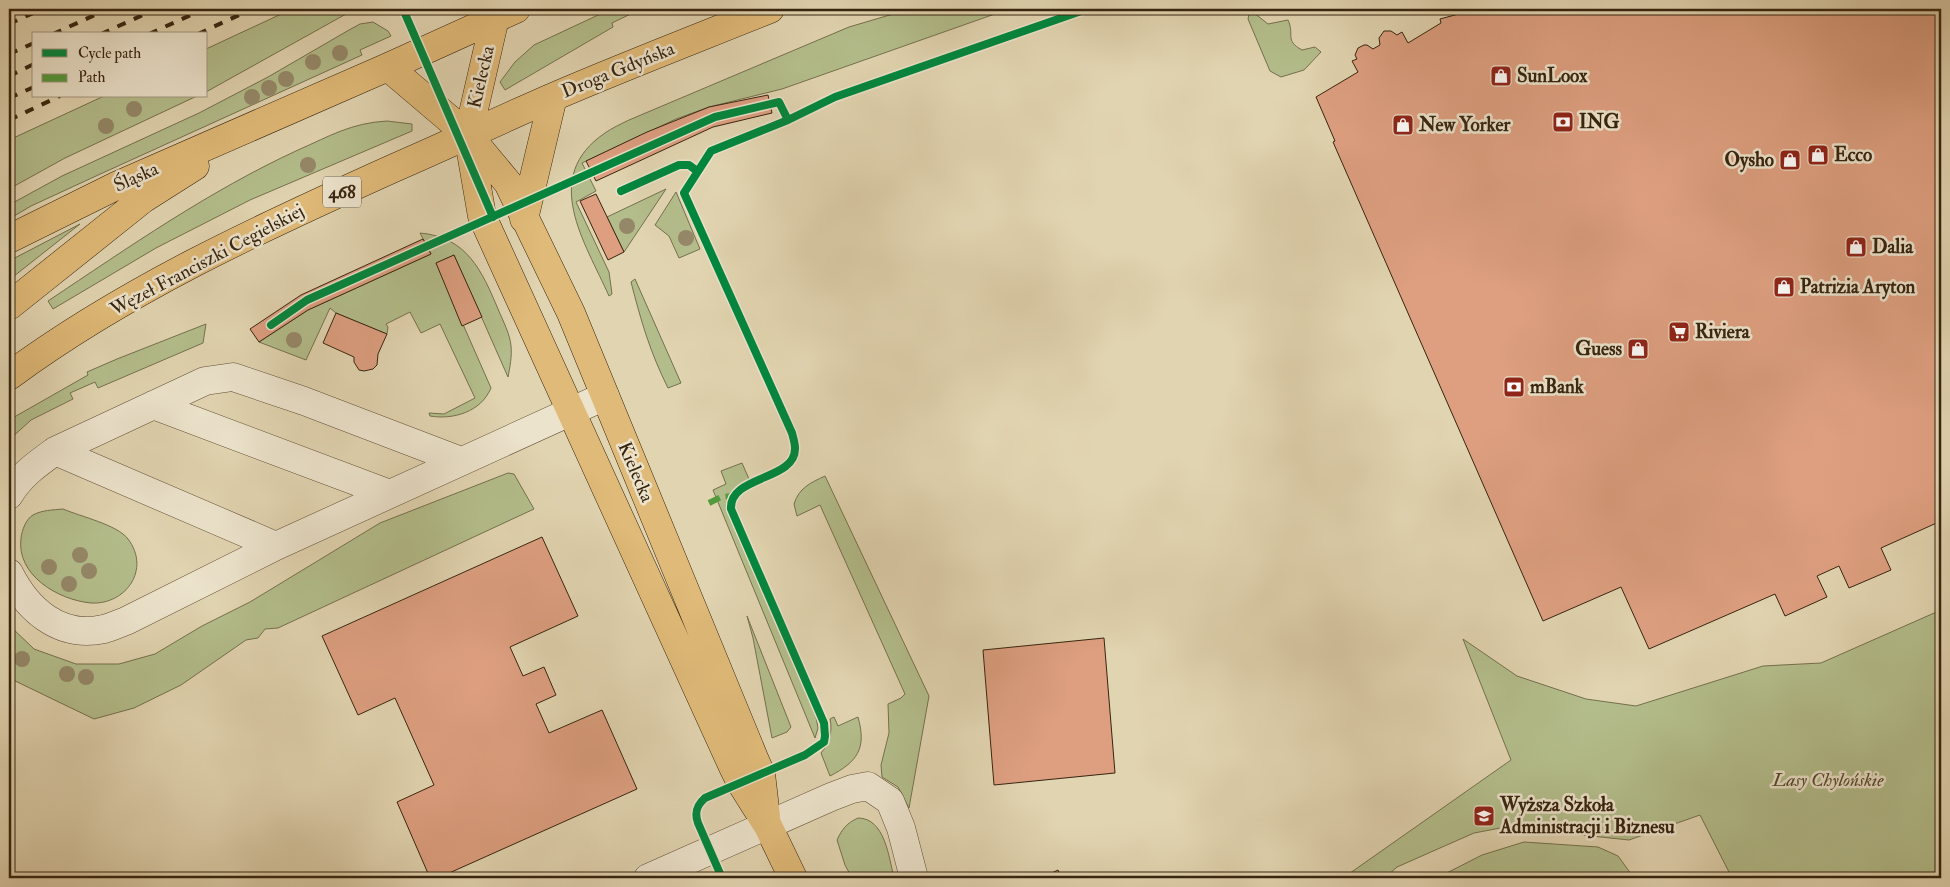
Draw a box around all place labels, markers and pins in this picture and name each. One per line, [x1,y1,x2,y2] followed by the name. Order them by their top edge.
[1489,64,1513,88] shop icon: SunLoox
[1517,64,1588,88] place label: SunLoox
[1551,110,1575,134] bank icon: ING
[1579,110,1619,134] place label: ING
[1391,113,1415,137] shop icon: New Yorker
[1418,113,1511,137] place label: New Yorker
[1806,143,1830,167] shop icon: Ecco
[1834,143,1872,167] place label: Ecco
[1725,148,1774,173] place label: Oysho
[1778,148,1802,172] shop icon: Oysho
[1844,235,1868,259] shop icon: Dalia
[1872,235,1914,259] place label: Dalia
[1772,275,1796,299] shop icon: Patrizia Aryton
[1800,275,1916,300] place label: Patrizia Aryton
[1667,320,1691,344] supermarket icon: Riviera
[1695,320,1751,344] place label: Riviera
[1575,337,1622,361] place label: Guess
[1626,337,1650,361] shop icon: Guess
[1502,375,1526,399] bank icon: mBank
[1530,375,1585,399] place label: mBank
[1499,793,1675,839] place label: Wyższa Szkoła Administracji i Biznesu
[1472,804,1496,828] school or university icon: Wyższa Szkoła Administracji i Biznesu

